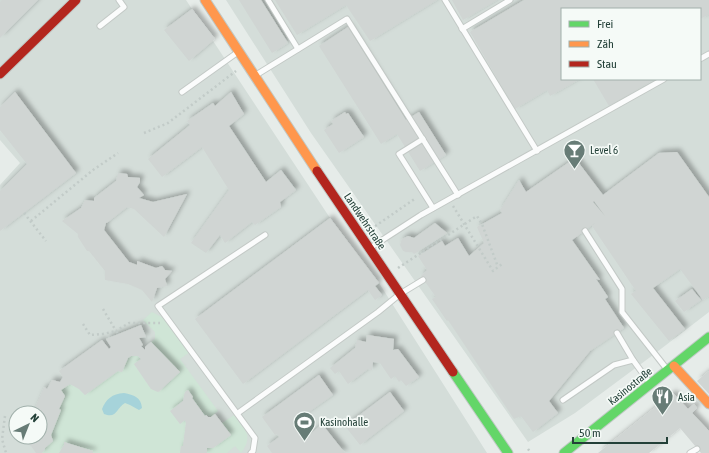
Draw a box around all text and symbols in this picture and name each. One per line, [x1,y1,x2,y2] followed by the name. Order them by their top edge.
[561,8,701,80] legend
[597,17,613,31] text: Frei
[597,37,614,51] text: Zäh
[597,57,617,71] text: Stau
[561,137,587,170] bar icon: Level 6
[590,144,618,156] place label: Level 6
[342,191,388,251] street label: Landwehrstraße
[606,365,654,407] street label: Kasinostraße
[649,384,675,417] restaurant icon: Asia
[678,391,695,403] place label: Asia
[8,405,48,445] north arrow
[291,409,317,442] sports icon: Kasinohalle
[28,411,41,424] text: N
[320,416,368,428] place label: Kasinohalle
[573,419,667,445] scale bar
[579,426,601,440] text: 50 m

